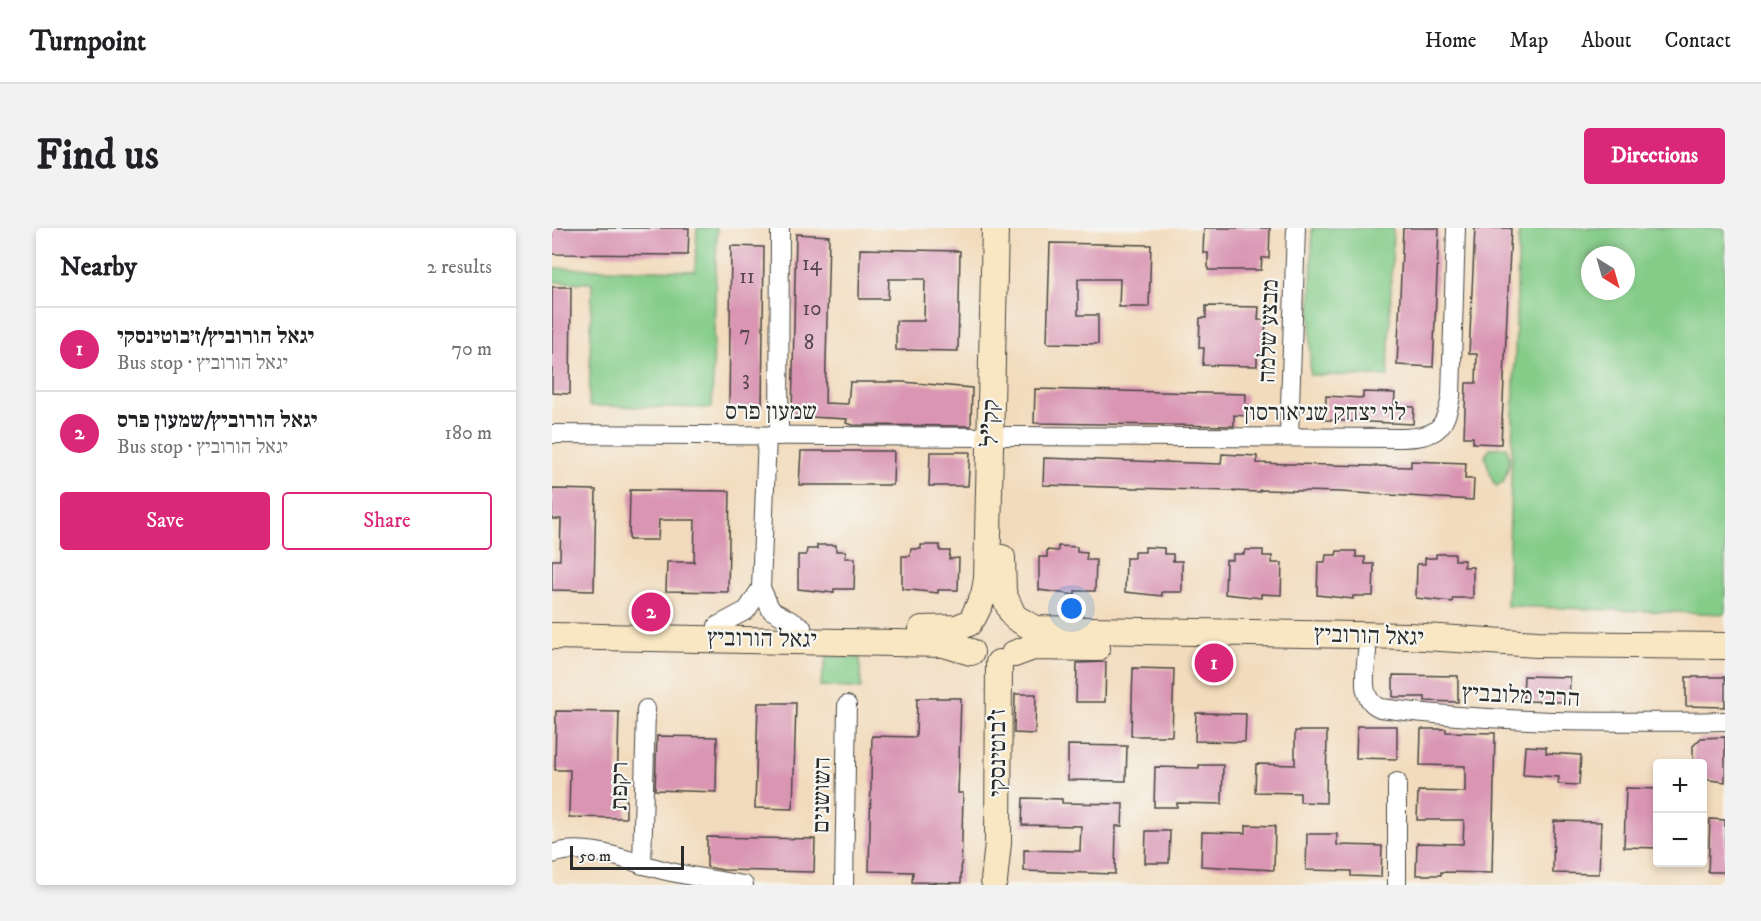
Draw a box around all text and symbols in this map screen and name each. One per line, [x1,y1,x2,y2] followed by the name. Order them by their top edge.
[30,24,146,59] text: Turnpoint
[1425,28,1477,54] text: Home
[1510,28,1548,54] text: Map
[1581,28,1632,54] text: About
[1665,28,1731,54] text: Contact
[1584,128,1725,184] button: Directions
[36,130,159,182] text: Find us
[1581,246,1635,300] north arrow
[60,251,137,284] text: Nearby
[802,251,823,277] house number: 14
[427,255,492,280] text: 2 results
[739,264,755,290] house number: 11
[1252,279,1286,383] street label: מבצע שלמה
[803,296,821,322] house number: 10
[739,321,751,347] house number: 7
[117,323,314,350] text: יגאל הורוביץ/ז׳בוטינסקי
[804,330,814,356] house number: 8
[76,337,83,362] text: 1
[451,337,492,362] text: 70 m
[117,351,288,376] text: Bus stop · יגאל הורוביץ
[742,366,750,392] house number: 3
[725,397,817,427] street label: שמעון פרס
[1244,398,1406,428] street label: לוי יצחק שניאורסון
[976,399,1006,447] street label: קק"ל
[117,407,318,434] text: יגאל הורוביץ/שמעון פרס
[75,421,84,446] text: 2
[445,421,492,446] text: 180 m
[117,435,288,460] text: Bus stop · יגאל הורוביץ
[60,492,270,550] button: Save
[282,492,492,550] button: Share
[632,590,670,634] pin: 2
[1057,594,1086,623] your location
[1314,619,1424,653] street label: יגאל הורוביץ
[707,623,817,655] street label: יגאל הורוביץ
[1194,640,1234,686] pin: 1
[1461,678,1581,714] street label: הרבי מלובביץ
[983,709,1013,797] street label: ז'בוטינסקי
[806,757,838,833] street label: השושנים
[1653,759,1707,867] map controls
[1653,759,1707,813] button: +
[605,761,635,811] street label: רקפת
[1653,813,1707,867] button: −
[570,843,684,870] scale bar
[579,846,611,866] text: 50 m

